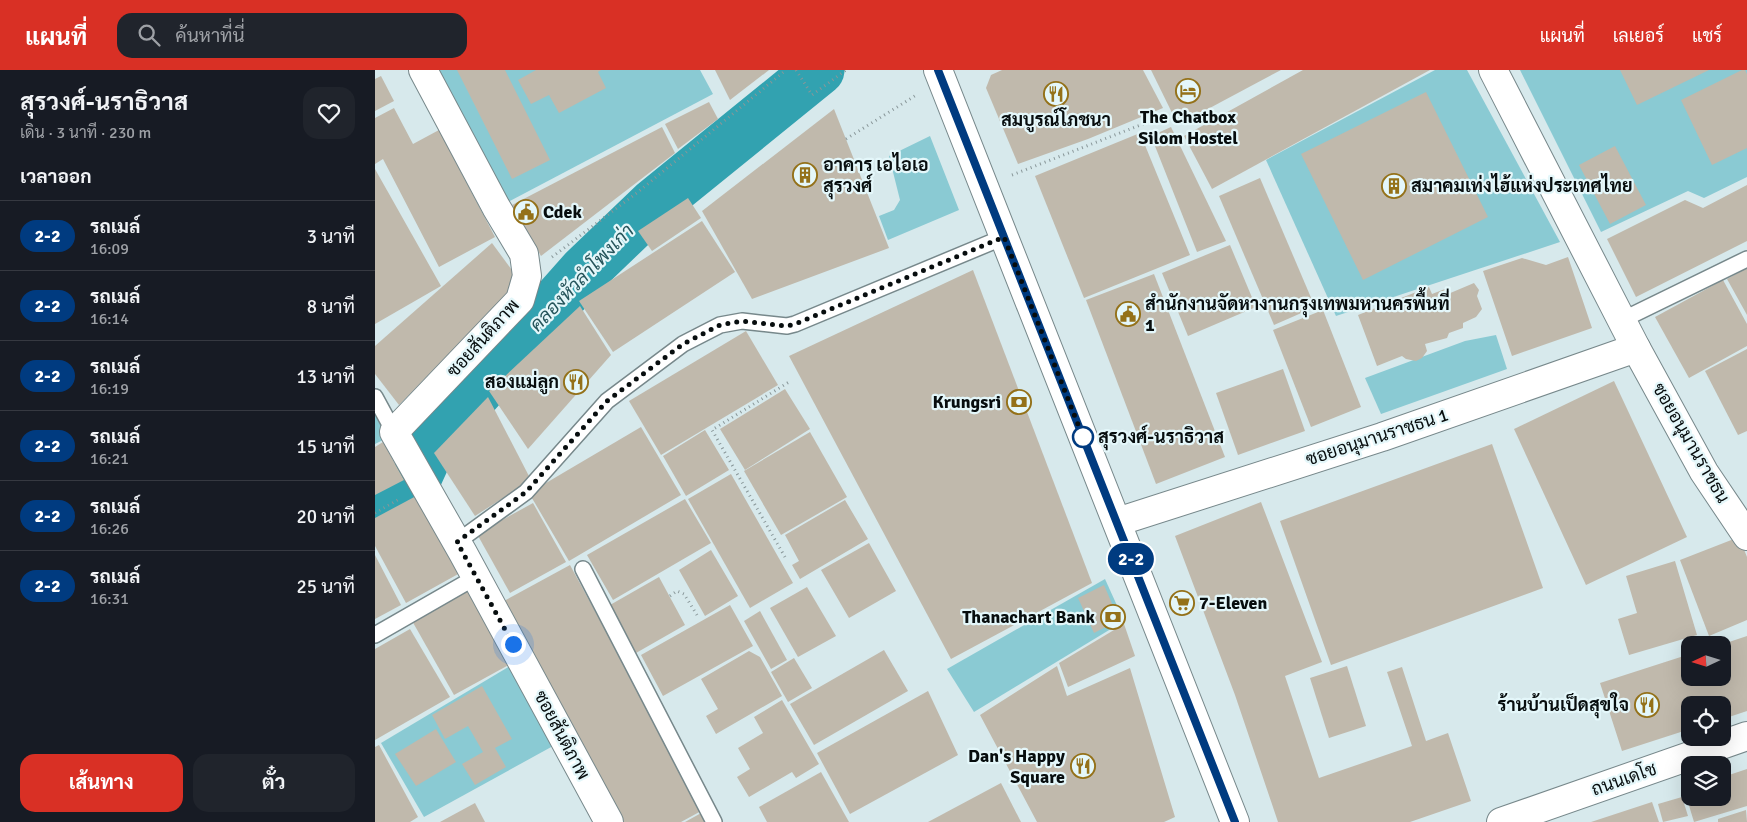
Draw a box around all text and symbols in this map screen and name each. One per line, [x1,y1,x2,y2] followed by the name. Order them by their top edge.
[117,13,467,58] search box
[135,21,163,49] icon: search
[25,22,87,52] text: แผนที่
[175,24,245,48] text: ค้นหาที่นี่
[1540,25,1585,47] text: แผนที่
[1613,25,1664,47] text: เลเยอร์
[1692,25,1722,47] text: แชร์
[1175,78,1201,104] hotel icon: The Chatbox Silom Hostel
[1043,81,1069,107] restaurant icon: สมบูรณ์โภชนา
[20,87,188,117] text: สุรวงศ์-นราธิวาส
[303,87,355,139] button: heart
[1138,106,1238,149] place label: The Chatbox Silom Hostel
[1001,107,1111,133] place label: สมบูรณ์โภชนา
[20,123,151,143] text: เดิน · 3 นาที · 230 m
[823,152,929,200] place label: อาคาร เอไอเอ สุรวงศ์
[792,162,818,188] building icon: อาคาร เอไอเอ สุรวงศ์
[20,165,92,189] text: เวลาออก
[1381,173,1407,199] building icon: สมาคมเท่งไฮ้แห่งประเทศไทย
[1411,173,1633,197] place label: สมาคมเท่งไฮ้แห่งประเทศไทย
[513,199,539,225] public building icon: Cdek
[543,201,582,223] place label: Cdek
[90,215,140,239] text: รถเมล์
[524,219,639,337] water label: คลองหัวลำโพงเก่า
[34,225,61,247] text: 2-2
[307,225,355,249] text: 3 นาที
[90,239,129,259] text: 16:09
[90,285,140,309] text: รถเมล์
[1145,287,1450,336] place label: สำนักงานจัดหางานกรุงเทพมหานครพื้นที่ 1
[442,294,524,382] street label: ซอยสันติภาพ
[34,295,61,317] text: 2-2
[307,295,355,319] text: 8 นาที
[1115,301,1141,327] public building icon: สำนักงานจัดหางานกรุงเทพมหานครพื้นที่ 1
[90,309,129,329] text: 16:14
[90,355,140,379] text: รถเมล์
[34,365,61,387] text: 2-2
[296,365,355,389] text: 13 นาที
[563,369,589,395] restaurant icon: สองแม่ลูก
[485,370,559,395] place label: สองแม่ลูก
[90,379,129,399] text: 16:19
[1647,379,1734,507] street label: ซอยอนุมานราชธน
[1006,389,1032,415] bank icon: Krungsri
[932,391,1001,413] place label: Krungsri
[1303,404,1451,471] street label: ซอยอนุมานราชธน 1
[1098,424,1224,451] place label: สุรวงศ์-นราธิวาส
[90,425,140,449] text: รถเมล์
[1072,426,1094,448] marker: สุรวงศ์-นราธิวาส
[34,435,61,457] text: 2-2
[296,435,355,459] text: 15 นาที
[90,449,129,469] text: 16:21
[90,495,140,519] text: รถเมล์
[34,505,61,527] text: 2-2
[296,505,355,529] text: 20 นาที
[90,519,129,539] text: 16:26
[1102,543,1160,575] line badge: 2-2
[1118,548,1144,570] text: 2-2
[90,565,140,589] text: รถเมล์
[34,575,61,597] text: 2-2
[296,575,355,599] text: 25 นาที
[90,589,129,609] text: 16:31
[1169,590,1195,616] supermarket icon: 7-Eleven
[1199,592,1267,614] place label: 7-Eleven
[1100,604,1126,630] bank icon: Thanachart Bank
[962,606,1096,628] place label: Thanachart Bank
[501,632,526,657] your location
[1681,636,1731,686] north arrow
[1681,636,1731,806] map controls
[529,687,595,783] street label: ซอยสันติภาพ
[1497,692,1629,719] place label: ร้านบ้านเป็ดสุขใจ
[1634,692,1660,718] restaurant icon: ร้านบ้านเป็ดสุขใจ
[1681,696,1731,746] button: locate
[968,745,1065,788] place label: Dan's Happy Square
[1070,753,1096,779] restaurant icon: Dan's Happy Square
[20,754,183,812] button: เส้นทาง
[193,754,355,812] button: ตั๋ว
[1588,756,1660,800] street label: ถนนเดโช
[1681,756,1731,806] button: layers

